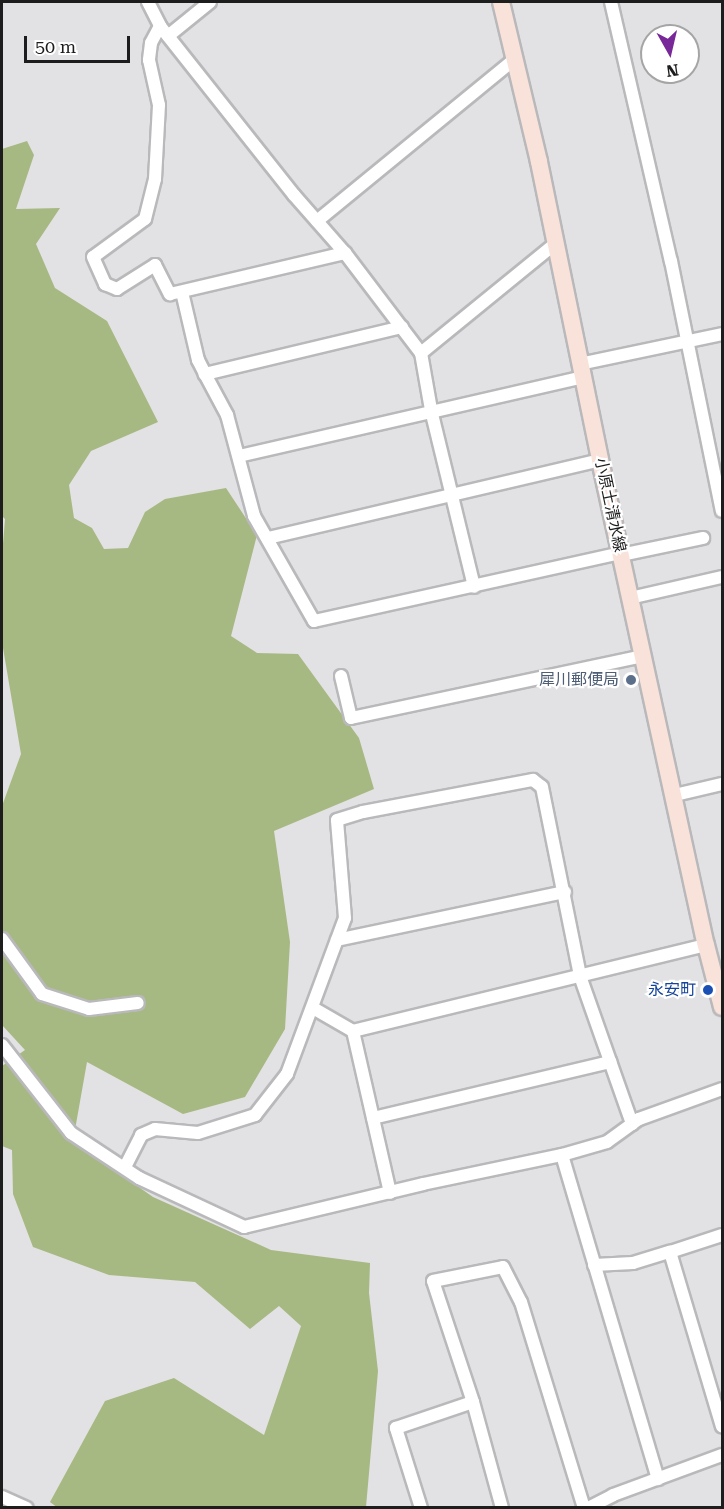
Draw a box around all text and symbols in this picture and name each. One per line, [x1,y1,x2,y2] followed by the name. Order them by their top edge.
[27,24,134,62] scale bar
[640,24,700,84] north arrow
[35,36,76,57] text: 50 m
[665,60,680,81] text: N
[591,456,629,554] street label: 小原土清水線
[539,670,619,690] place label: 犀川郵便局
[624,673,638,687] marker: 犀川郵便局
[648,980,696,1000] place label: 永安町
[701,983,715,997] marker: 永安町

